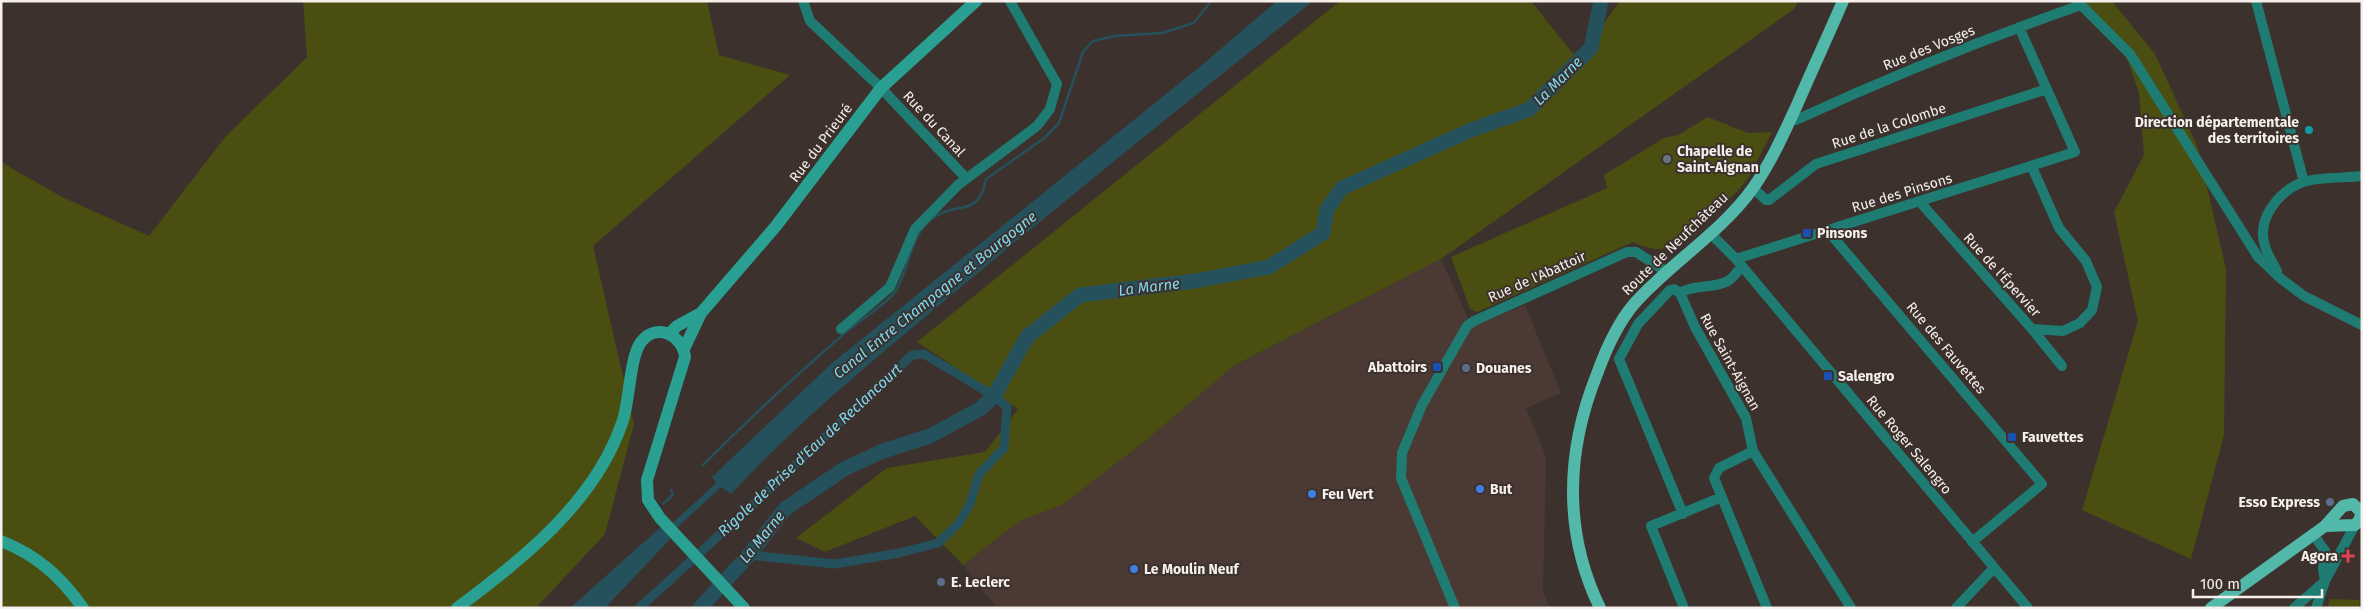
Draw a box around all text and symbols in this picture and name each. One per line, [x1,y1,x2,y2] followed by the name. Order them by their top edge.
[1881,22,1978,74] street label: Rue des Vosges
[1530,53,1586,109] water label: La Marne
[899,88,969,160] street label: Rue du Canal
[786,100,856,186] street label: Rue du Prieuré
[1830,100,1948,152] street label: Rue de la Colombe
[2135,114,2299,147] place label: Direction départementale des territoires
[2303,124,2315,136] marker: Direction départementale des territoires
[1677,143,1759,176] place label: Chapelle de Saint-Aignan
[1661,153,1673,165] marker: Chapelle de Saint-Aignan
[1850,170,1955,216] street label: Rue des Pinsons
[1618,189,1732,299] street label: Route de Neufchâteau
[830,207,1040,383] water label: Canal Entre Champagne et Bourgogne
[1817,225,1867,242] place label: Pinsons
[1801,227,1813,239] marker: Pinsons
[1960,229,2045,321] street label: Rue de l'Épervier
[1485,248,1589,306] street label: Rue de l'Abattoir
[1117,274,1181,300] water label: La Marne
[1903,299,1990,398] street label: Rue des Fauvettes
[1696,310,1764,414] street label: Rue Saint-Aignan
[714,359,906,540] water label: Rigole de Prise d'Eau de Reclancourt
[1367,359,1427,376] place label: Abattoirs
[1476,360,1532,377] place label: Douanes
[1431,361,1443,373] marker: Abattoirs
[1460,362,1472,374] marker: Douanes
[1838,368,1895,385] place label: Salengro
[1822,370,1834,382] marker: Salengro
[1863,392,1955,498] street label: Rue Roger Salengro
[2022,429,2084,446] place label: Fauvettes
[2006,431,2018,443] marker: Fauvettes
[1490,481,1513,498] place label: But
[1474,483,1486,495] marker: But
[1322,486,1374,503] place label: Feu Vert
[1306,488,1318,500] marker: Feu Vert
[2239,494,2320,511] place label: Esso Express
[2324,496,2336,508] marker: Esso Express
[736,507,789,567] water label: La Marne
[2300,548,2338,565] place label: Agora
[2342,550,2354,562] marker: Agora
[1144,561,1241,578] place label: Le Moulin Neuf
[1128,563,1140,575] marker: Le Moulin Neuf
[2193,566,2322,598] scale bar
[951,574,1010,591] place label: E. Leclerc
[2200,575,2240,593] text: 100 m
[935,576,947,588] marker: E. Leclerc

